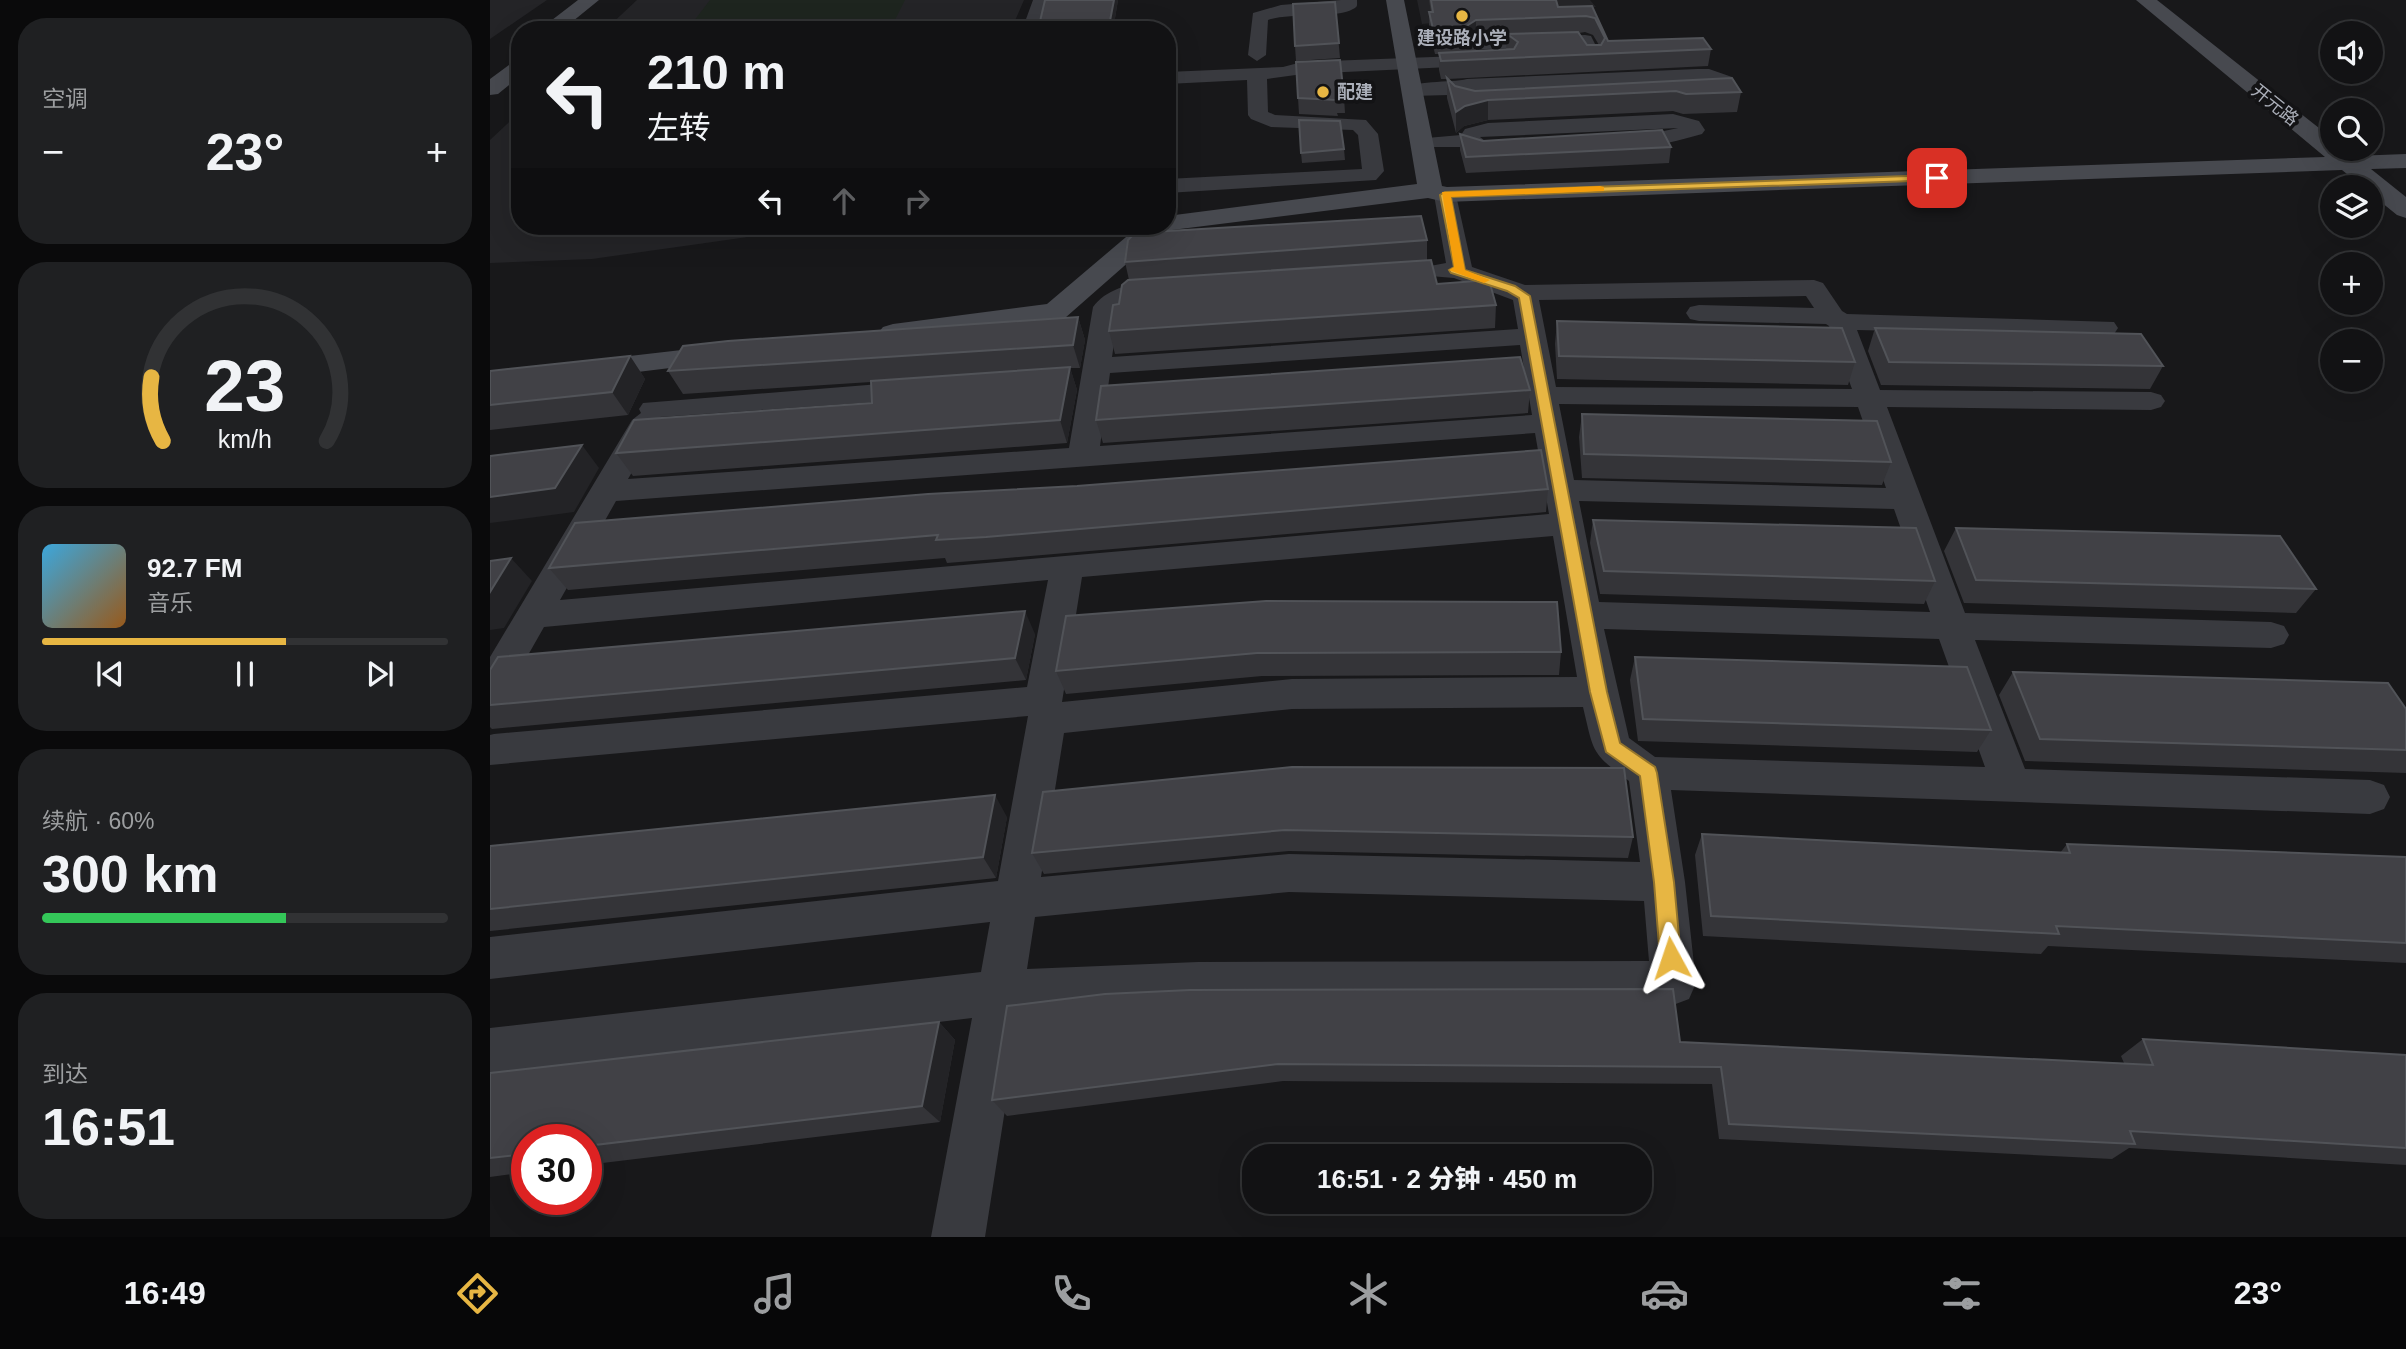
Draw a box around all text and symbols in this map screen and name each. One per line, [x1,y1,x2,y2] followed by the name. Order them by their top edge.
[1454,8,1470,24] marker: 建设路小学
[2320,21,2383,392] map controls
[2320,21,2383,84] button: sound
[1417,28,1507,48] place label: 建设路小学
[647,45,786,99] text: 210 m
[532,49,623,140] icon: left
[2248,80,2302,130] street label: 开元路
[1337,82,1373,102] place label: 配建
[1315,84,1331,100] marker: 配建
[42,86,88,112] text: 空调
[2320,98,2383,161] button: search
[647,110,711,146] text: 左转
[206,123,284,181] text: 23°
[42,131,64,173] text: −
[426,131,448,173] text: +
[1907,148,1967,208] pin
[1918,159,1956,197] icon: arrive
[2320,175,2383,238] button: layers
[752,182,790,220] icon: left
[825,182,863,220] icon: ahead
[898,182,936,220] icon: right
[2320,252,2383,315] button: +
[2320,329,2383,392] button: −
[205,345,285,426] text: 23
[218,424,272,452] text: km/h
[147,553,242,583] text: 92.7 FM
[147,590,193,616] text: 音乐
[91,655,129,693] icon: previous
[226,655,264,693] icon: pause
[361,655,399,693] icon: next
[42,808,154,834] text: 续航 · 60%
[42,845,218,903] text: 300 km
[1634,921,1708,995] position arrow
[42,1061,88,1087] text: 到达
[42,1098,175,1156] text: 16:51
[511,1124,602,1215] speed limit sign: 30
[1317,1164,1577,1194] text: 16:51 · 2 分钟 · 450 m
[453,1269,502,1318] icon: directions
[750,1269,799,1318] icon: music
[1047,1269,1096,1318] icon: phone
[1344,1269,1393,1318] icon: climate
[1640,1269,1689,1318] icon: car
[1937,1269,1986,1318] icon: filters
[124,1275,206,1311] text: 16:49
[2234,1275,2282,1311] text: 23°

